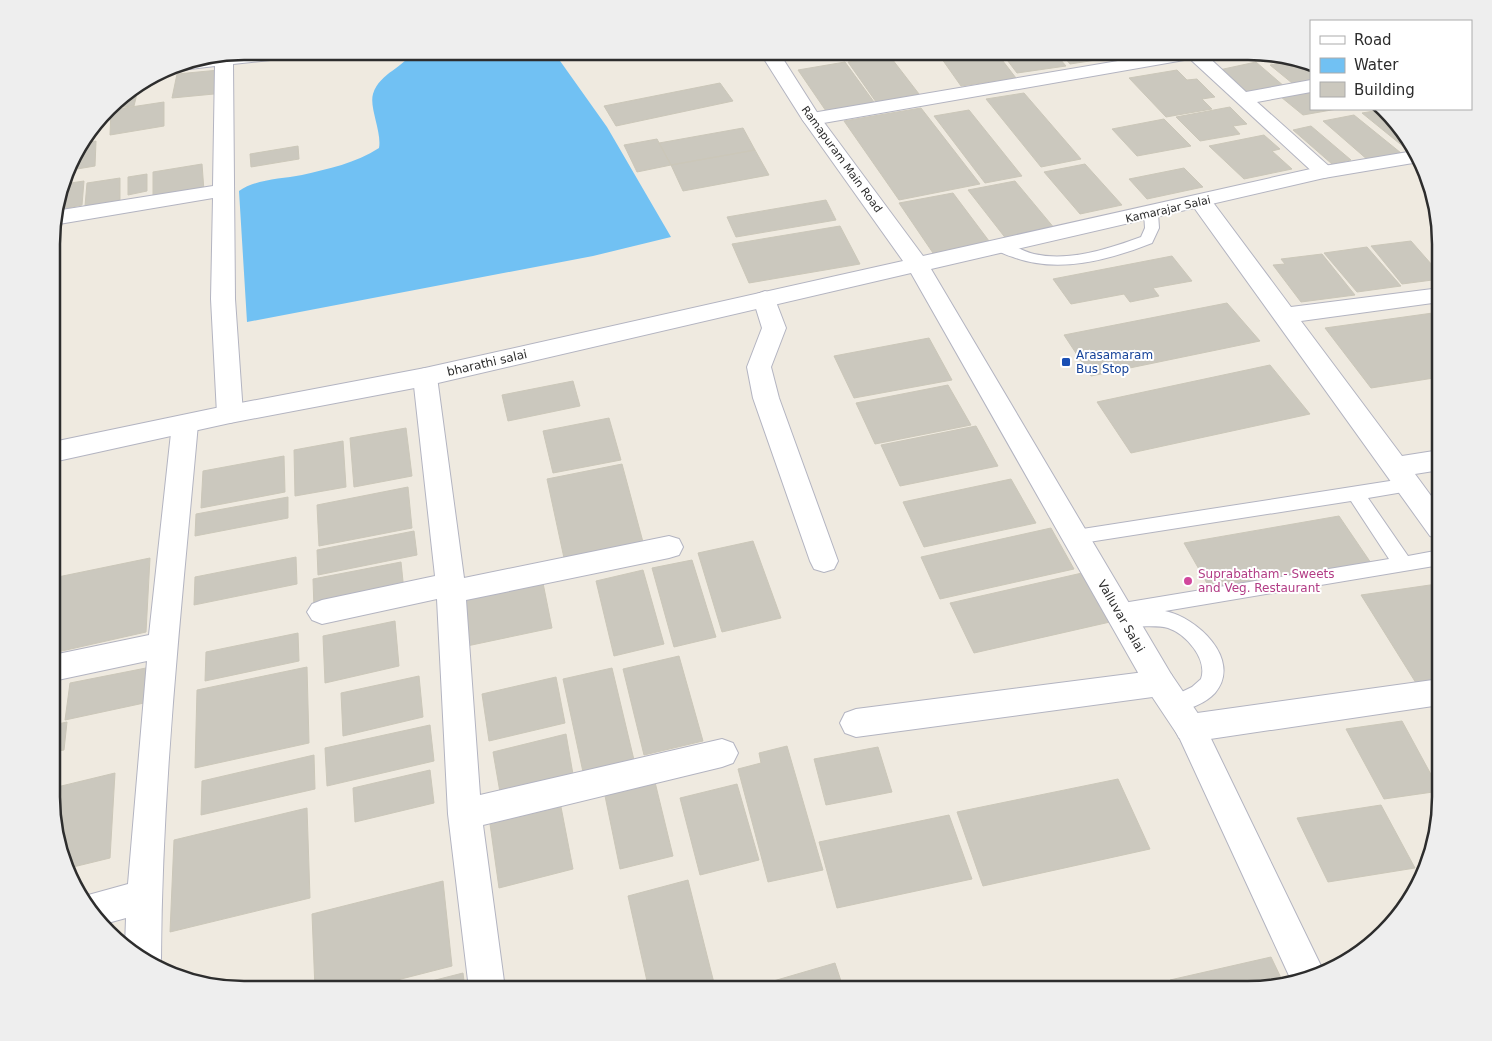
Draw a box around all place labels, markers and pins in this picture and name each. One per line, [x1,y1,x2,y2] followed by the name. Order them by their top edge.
[1076,348,1153,376] place label: Arasamaram Bus Stop
[1060,356,1072,368] marker: Arasamaram Bus Stop
[1198,567,1335,595] place label: Suprabatham - Sweets and Veg. Restaurant
[1182,575,1194,587] marker: Suprabatham - Sweets and Veg. Restaurant

